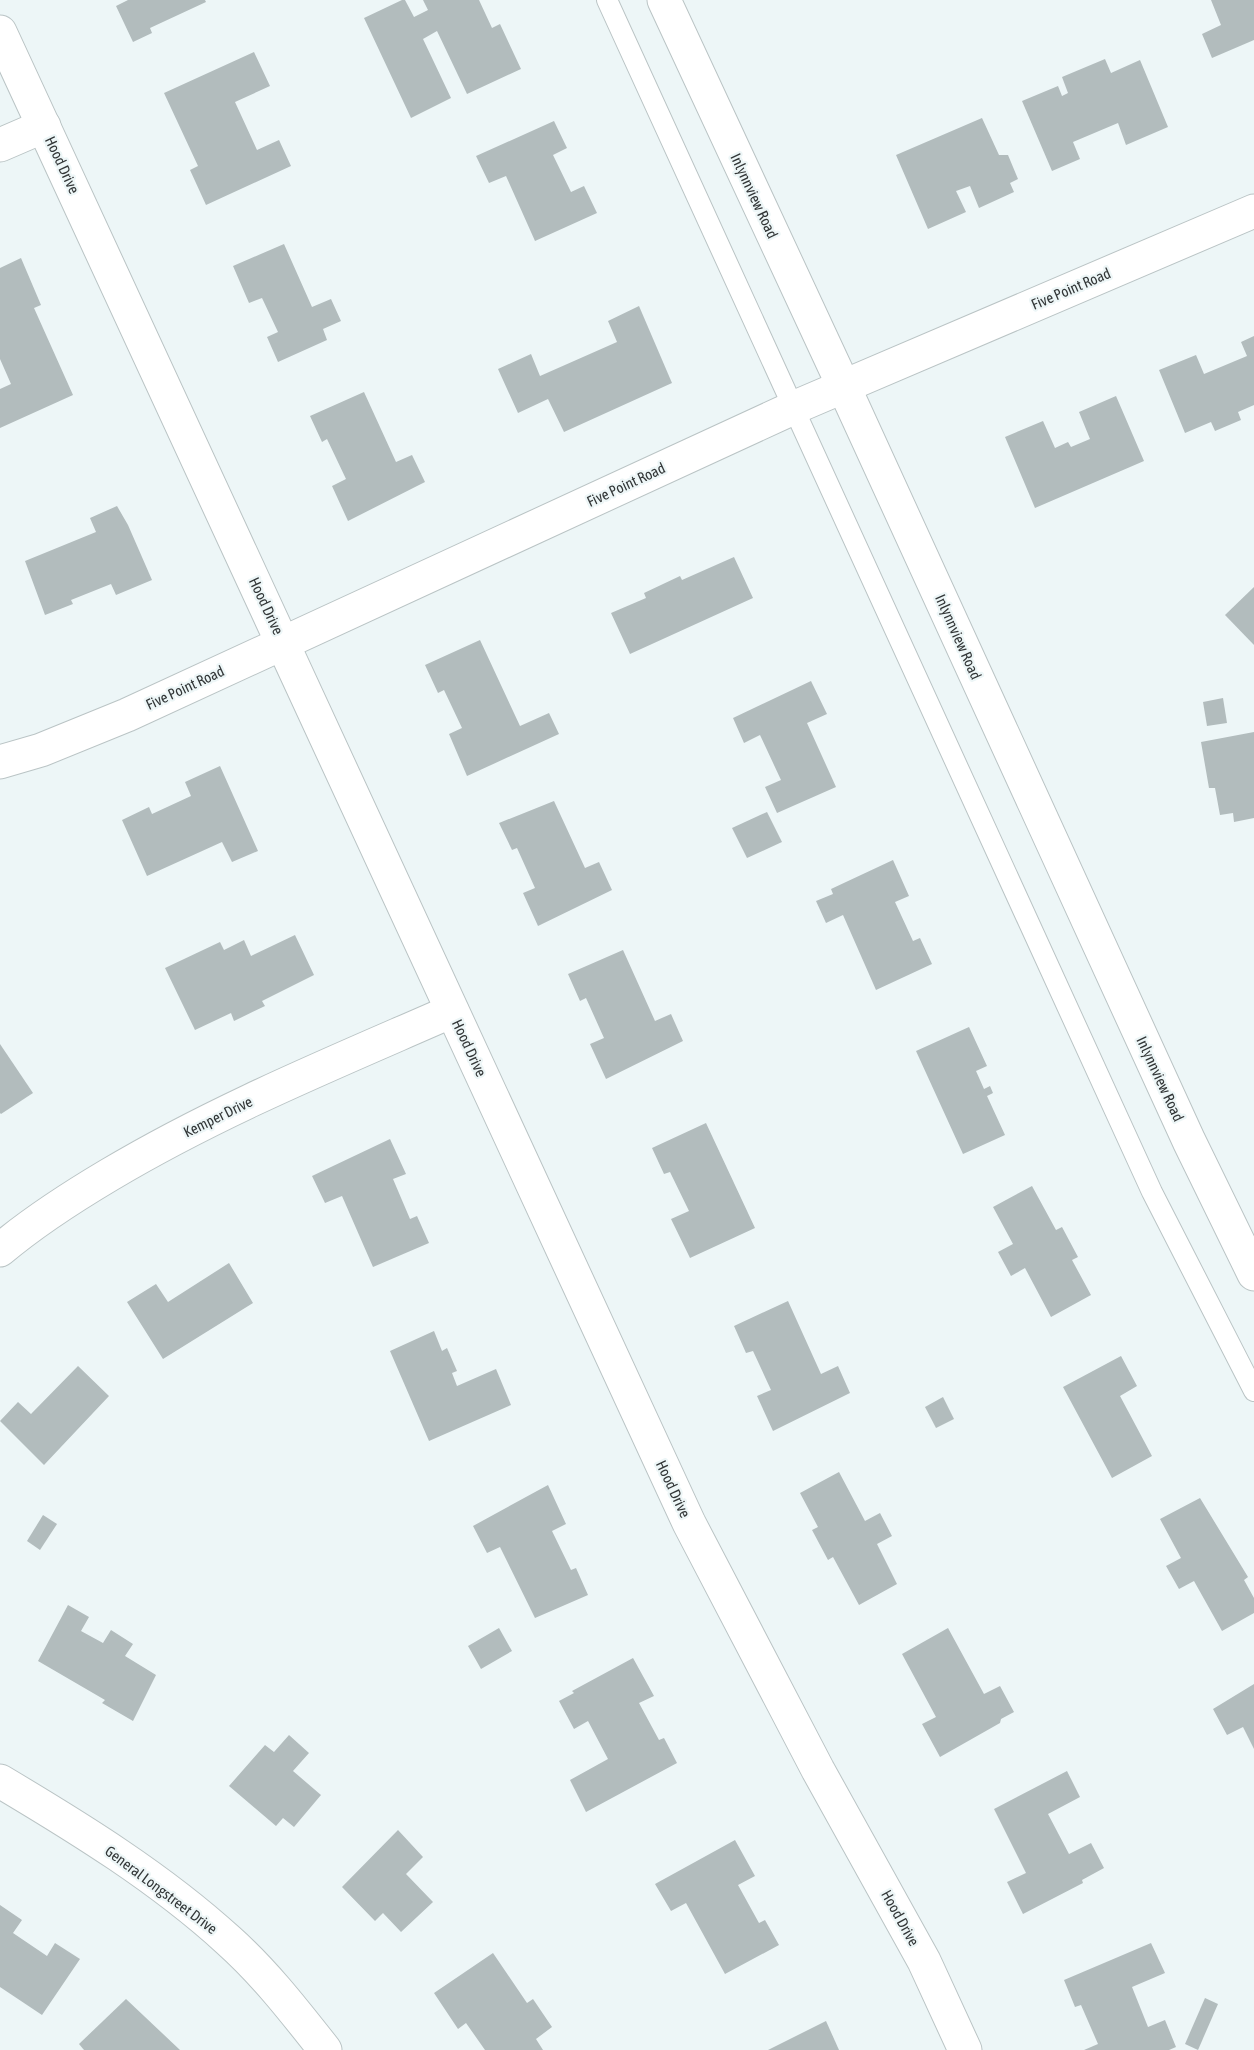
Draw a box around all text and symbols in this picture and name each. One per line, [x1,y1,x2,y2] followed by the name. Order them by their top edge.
[42,134,83,196] street label: Hood Drive
[727,151,782,241] street label: Inlynnview Road
[1029,264,1113,313] street label: Five Point Road
[584,459,668,510] street label: Five Point Road
[246,575,287,637] street label: Hood Drive
[932,592,985,682] street label: Inlynnview Road
[143,662,227,713] street label: Five Point Road
[449,1017,490,1079] street label: Hood Drive
[1133,1034,1188,1124] street label: Inlynnview Road
[181,1093,255,1140] street label: Kemper Drive
[653,1458,694,1520] street label: Hood Drive
[102,1842,221,1937] street label: General Longstreet Drive
[878,1887,923,1949] street label: Hood Drive

